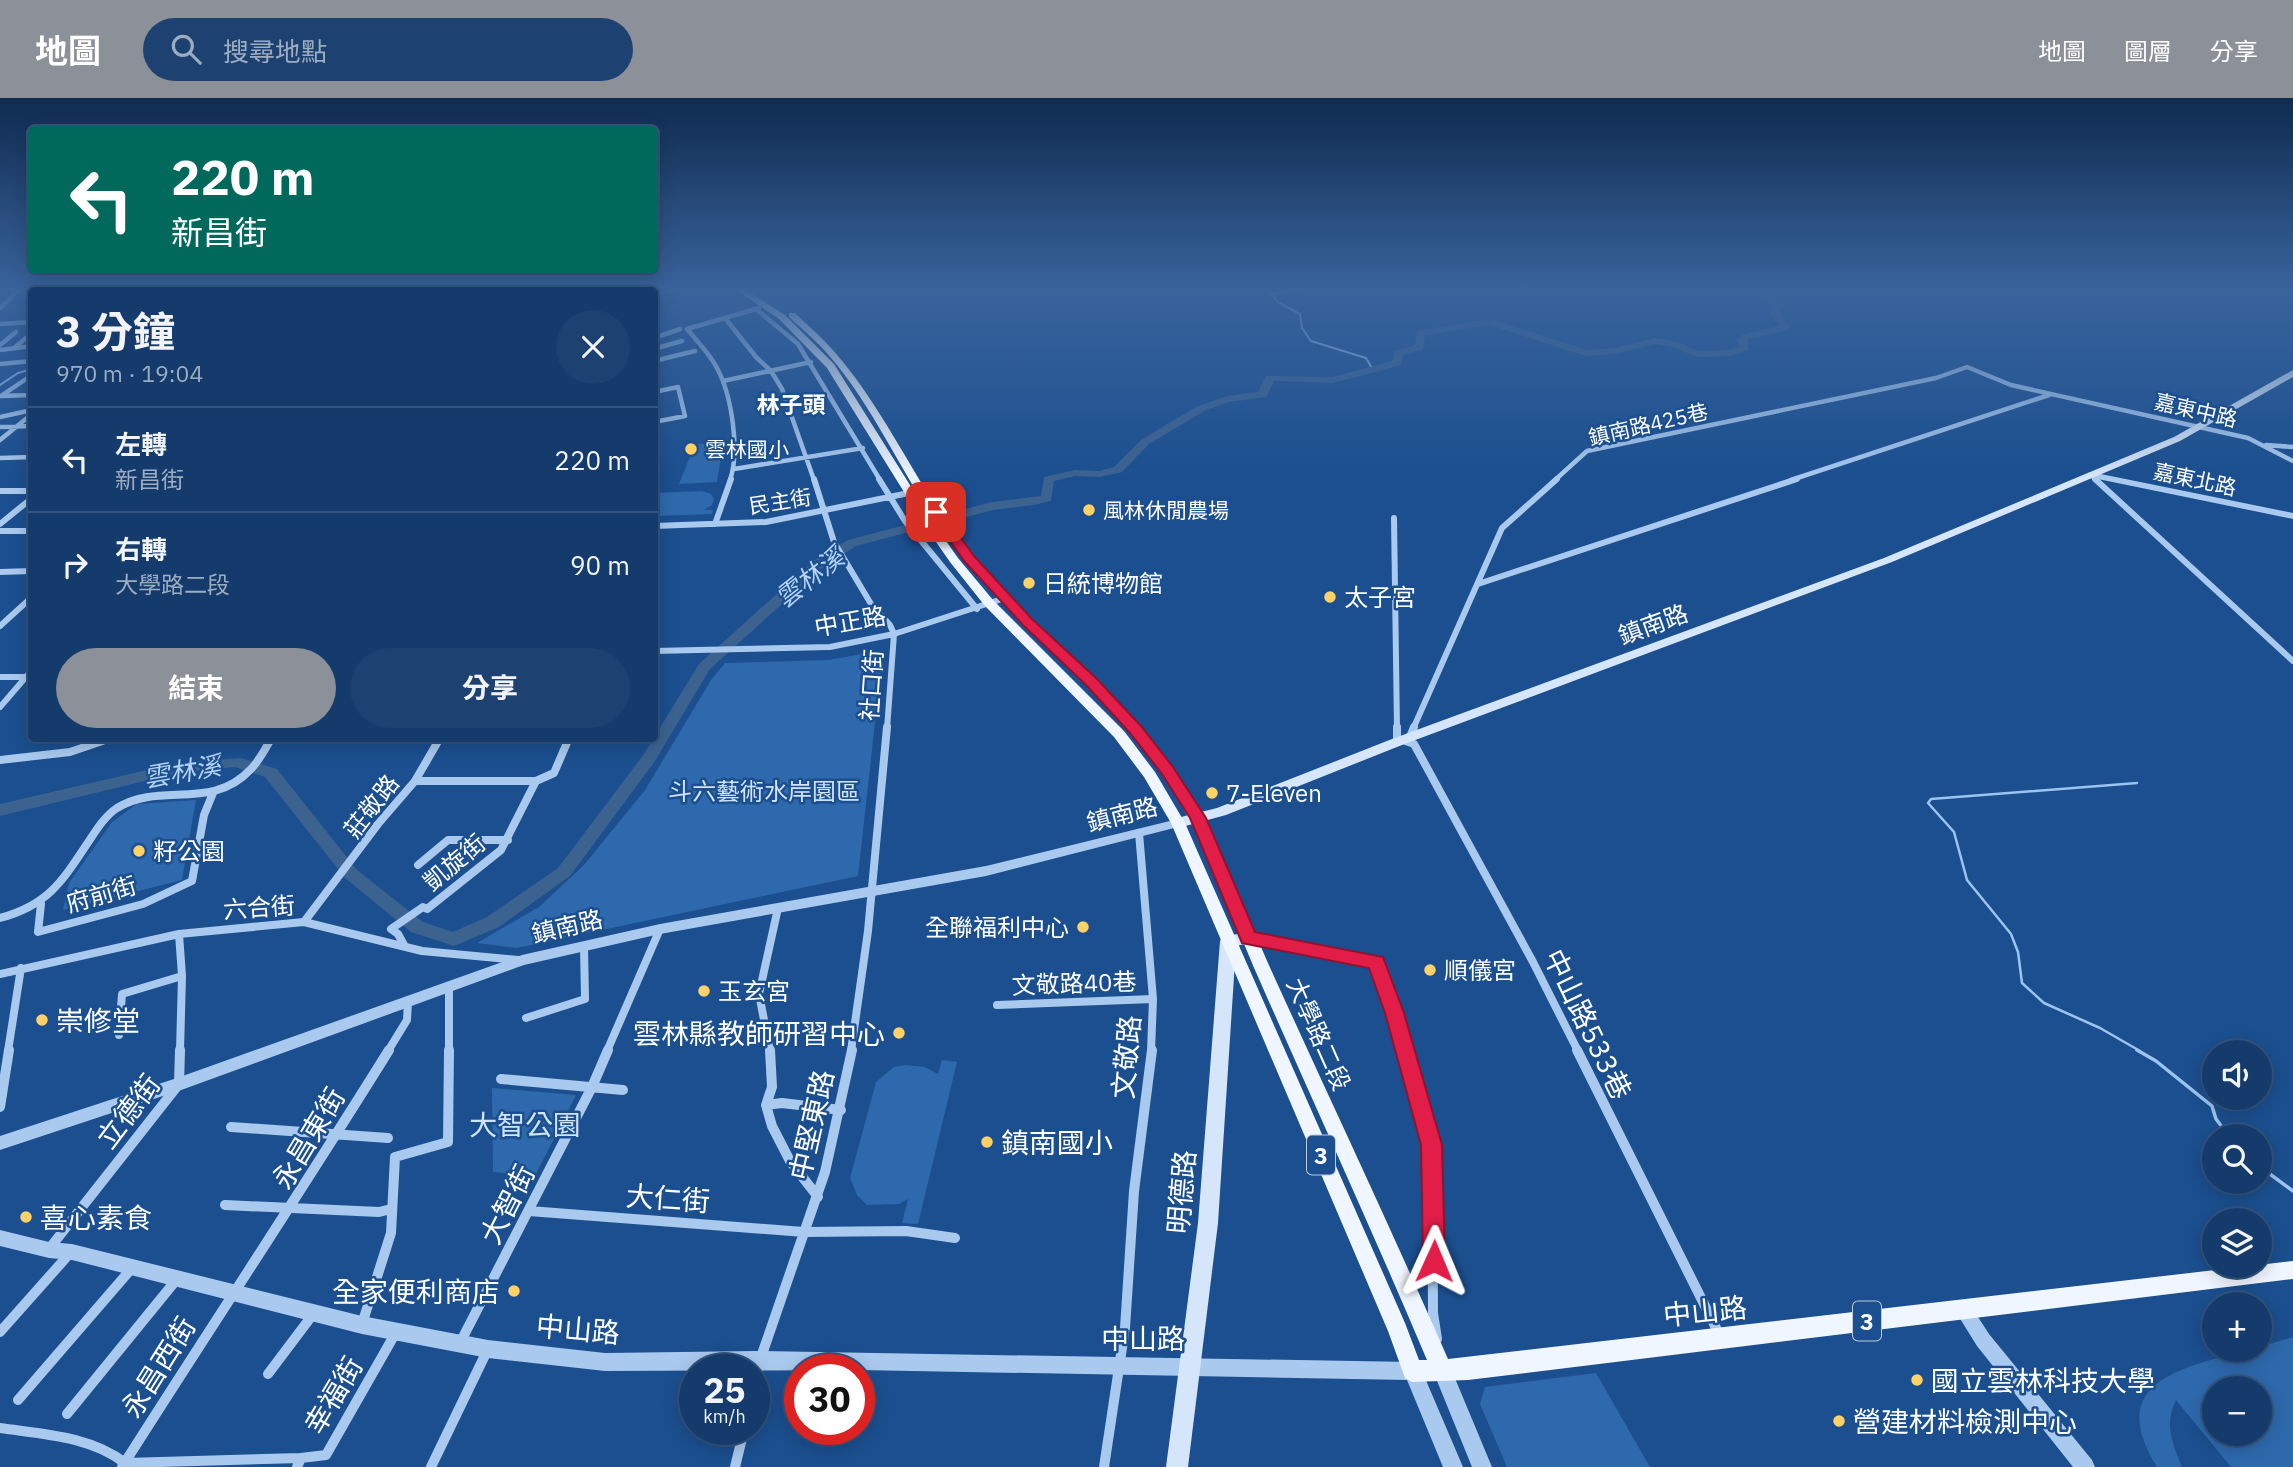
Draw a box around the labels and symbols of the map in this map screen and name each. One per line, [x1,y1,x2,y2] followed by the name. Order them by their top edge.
[2152,387,2240,433] street label: 嘉東中路
[757,389,826,419] district label: 林子頭
[1586,397,1710,451] street label: 鎮南路425巷
[705,435,789,463] place label: 雲林國小
[683,441,699,457] marker: 雲林國小
[2151,457,2239,501] street label: 嘉東北路
[747,482,813,520] street label: 民主街
[906,482,966,542] pin
[1103,496,1229,524] place label: 風林休閒農場
[1081,502,1097,518] marker: 風林休閒農場
[768,537,853,614] water label: 雲林溪
[1043,567,1163,599] place label: 日統博物館
[1021,575,1037,591] marker: 日統博物館
[1344,581,1416,613] place label: 太子宮
[1322,589,1338,605] marker: 太子宮
[1614,597,1692,651] street label: 鎮南路
[812,599,888,643] street label: 中正路
[853,648,889,722] street label: 社口街
[141,747,227,795] water label: 雲林溪
[336,768,406,844] street label: 莊敬路
[668,775,860,807] park label: 斗六藝術水岸園區
[1226,777,1322,809] place label: 7-Eleven
[1204,785,1220,801] marker: 7-Eleven
[1083,790,1161,838] street label: 鎮南路
[416,827,492,897] street label: 凱旋街
[153,835,225,867] place label: 籽公園
[131,843,147,859] marker: 籽公園
[62,869,140,919] street label: 府前街
[222,889,296,925] street label: 六合街
[528,902,606,950] street label: 鎮南路
[925,911,1069,943] place label: 全聯福利中心
[1075,919,1091,935] marker: 全聯福利中心
[1536,943,1640,1105] street label: 中山路533巷
[1444,954,1516,986] place label: 順儀宮
[1422,962,1438,978] marker: 順儀宮
[1011,965,1137,1001] street label: 文敬路40巷
[1280,973,1358,1095] street label: 大學路二段
[718,975,790,1007] place label: 玉玄宮
[696,983,712,999] marker: 玉玄宮
[56,1002,140,1039] place label: 崇修堂
[34,1012,50,1028] marker: 崇修堂
[1104,1014,1148,1100] street label: 文敬路
[633,1015,885,1052] place label: 雲林縣教師研習中心
[891,1025,907,1041] marker: 雲林縣教師研習中心
[88,1066,168,1156] street label: 立德街
[780,1066,842,1184] street label: 中堅東路
[263,1080,353,1196] street label: 永昌東街
[469,1106,581,1143] park label: 大智公園
[1001,1124,1113,1161] place label: 鎮南國小
[979,1134,995,1150] marker: 鎮南國小
[1307,1136,1335,1174] road number: 3
[1159,1149,1203,1235] street label: 明德路
[471,1158,543,1250] street label: 大智街
[625,1177,711,1219] street label: 大仁街
[40,1199,152,1236] place label: 喜心素食
[18,1209,34,1225] marker: 喜心素食
[1397,1224,1471,1298] position arrow
[332,1273,500,1310] place label: 全家便利商店
[506,1283,522,1299] marker: 全家便利商店
[1661,1288,1749,1334] street label: 中山路
[1853,1302,1881,1340] road number: 3
[535,1307,621,1351] street label: 中山路
[113,1310,203,1424] street label: 永昌西街
[1101,1320,1185,1357] street label: 中山路
[296,1349,370,1441] street label: 幸福街
[784,1354,875,1445] speed limit sign: 30
[1931,1362,2155,1399] place label: 國立雲林科技大學
[1909,1372,1925,1388] marker: 國立雲林科技大學
[1853,1403,2077,1440] place label: 營建材料檢測中心
[1831,1413,1847,1429] marker: 營建材料檢測中心

